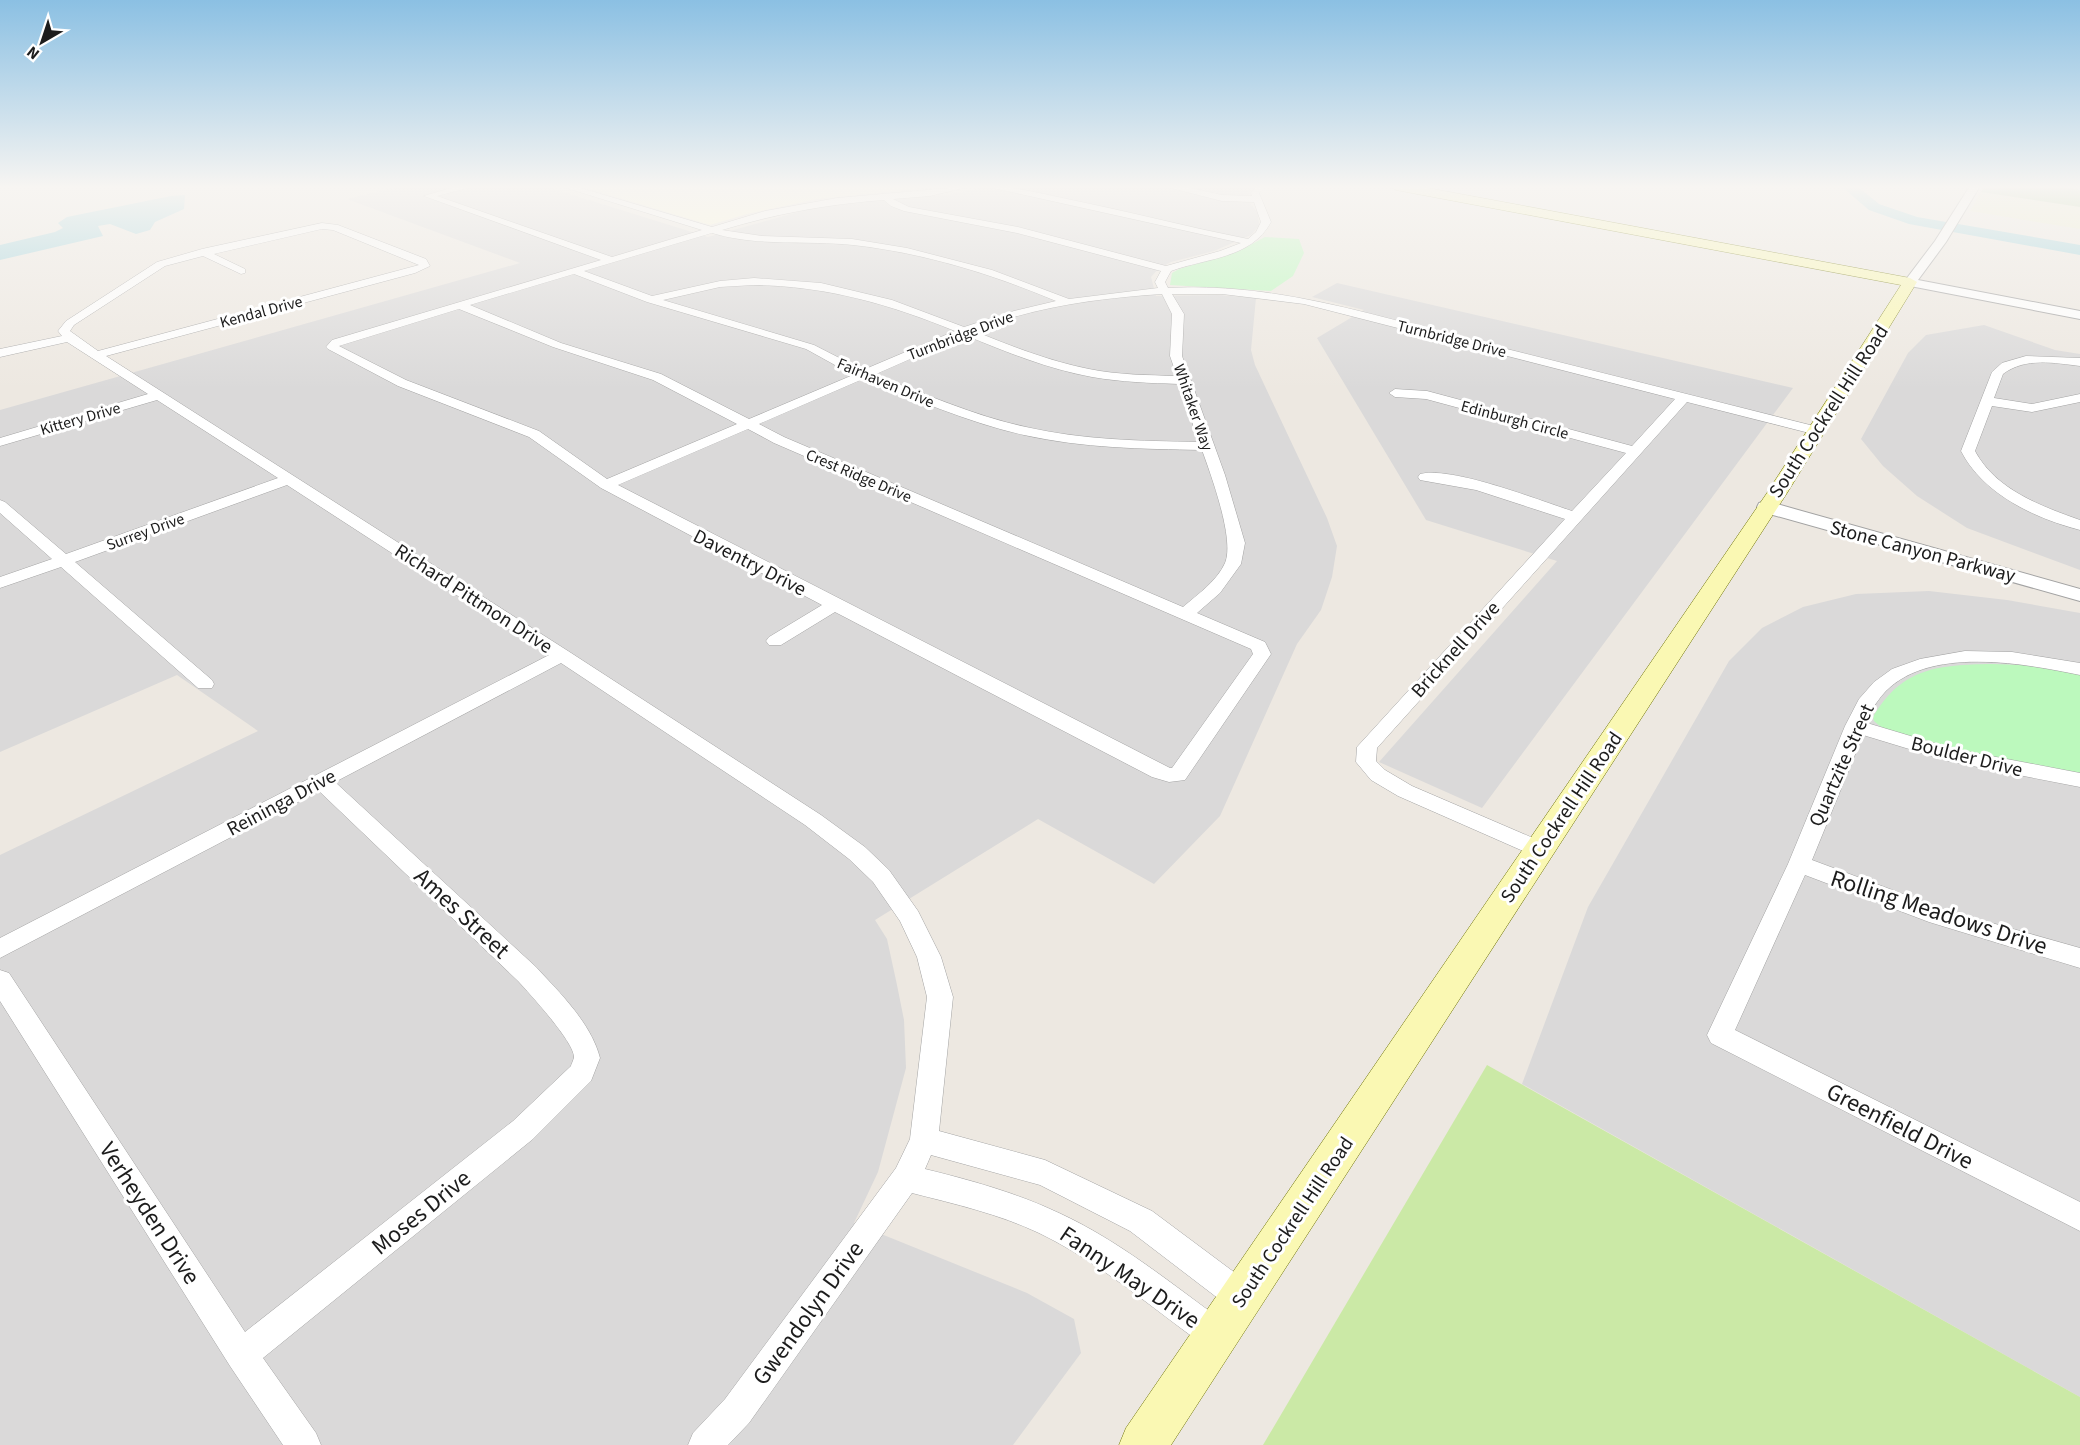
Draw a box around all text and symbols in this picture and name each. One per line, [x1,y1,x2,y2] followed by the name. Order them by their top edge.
[12,12,72,72] north arrow
[22,41,44,65] text: N
[217,290,305,334] street label: Kendal Drive
[904,306,1017,366] street label: Turnbridge Drive
[1395,315,1509,363] street label: Turnbridge Drive
[1762,320,1895,504] street label: South Cockrell Hill Road
[834,353,938,413] street label: Fairhaven Drive
[1168,361,1218,454] street label: Whitaker Way
[1459,395,1571,445] street label: Edinburgh Circle
[37,397,123,441] street label: Kittery Drive
[802,444,915,508] street label: Crest Ridge Drive
[103,508,187,556] street label: Surrey Drive
[1827,514,2019,590] street label: Stone Canyon Parkway
[688,522,811,603] street label: Daventry Drive
[389,537,558,661] street label: Richard Pittmon Drive
[1405,595,1507,704] street label: Bricknell Drive
[1802,699,1882,831] street label: Quartzite Street
[1494,726,1630,909] street label: South Cockrell Hill Road
[1908,730,2025,784] street label: Boulder Drive
[222,762,341,843] street label: Reininga Drive
[406,860,517,967] street label: Ames Street
[1826,861,2052,964] street label: Rolling Meadows Drive
[1820,1074,1979,1179] street label: Greenfield Drive
[1225,1131,1361,1314] street label: South Cockrell Hill Road
[90,1135,209,1291] street label: Verheyden Drive
[364,1161,479,1264] street label: Moses Drive
[1052,1217,1207,1337] street label: Fanny May Drive
[744,1234,873,1393] street label: Gwendolyn Drive

